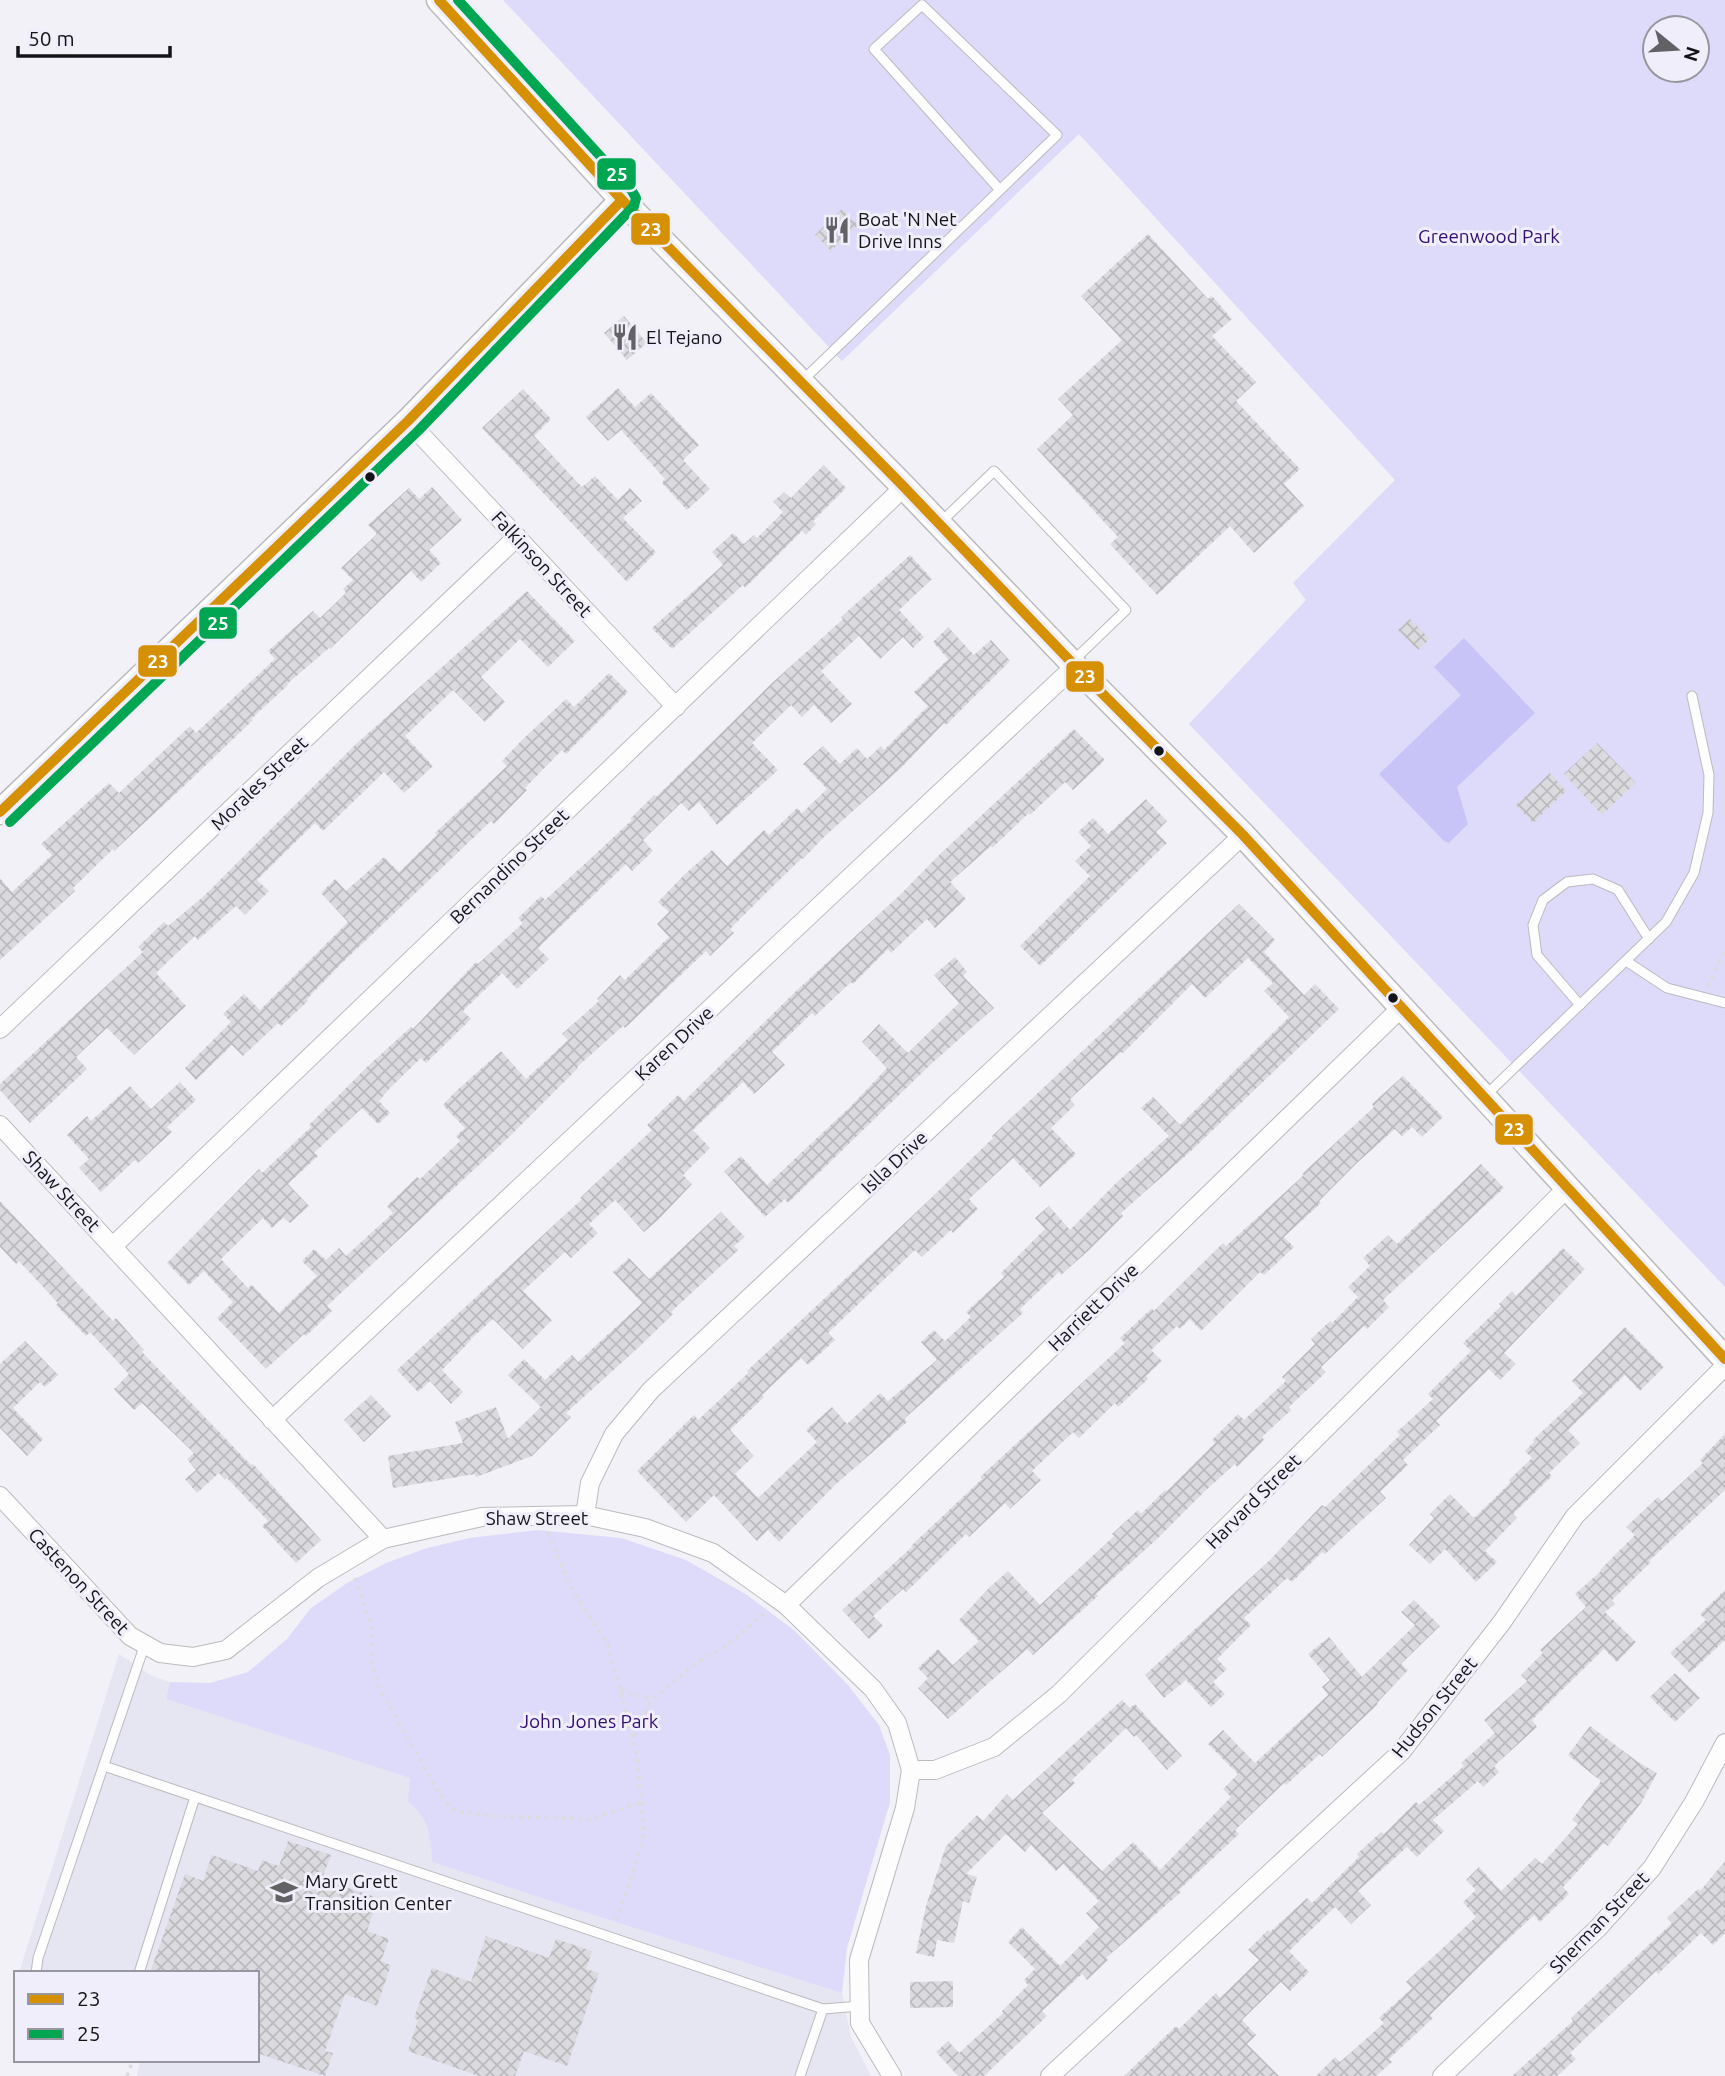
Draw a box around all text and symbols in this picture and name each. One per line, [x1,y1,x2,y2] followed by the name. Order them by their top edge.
[18,14,170,58] scale bar
[1641,14,1711,84] north arrow
[28,26,75,50] text: 50 m
[1680,44,1705,64] text: N
[596,157,637,191] line badge: 25
[606,163,628,185] text: 25
[858,208,957,252] place label: Boat 'N Net Drive Inns
[630,212,671,246] line badge: 23
[822,215,852,245] restaurant icon: Boat 'N Net Drive Inns
[640,218,662,240] text: 23
[1418,225,1560,247] park label: Greenwood Park
[610,322,640,352] restaurant icon: El Tejano
[646,326,722,348] place label: El Tejano
[363,470,377,484] unlabelled marker
[487,507,597,622] street label: Falkinson Street
[198,606,238,640] line badge: 25
[207,612,229,634] text: 25
[137,644,178,678] line badge: 23
[147,650,169,672] text: 23
[1065,660,1105,693] line badge: 23
[1074,665,1096,687] text: 23
[206,731,312,835] street label: Morales Street
[1152,744,1166,758] unlabelled marker
[445,803,573,928] street label: Bernandino Street
[1386,991,1400,1005] unlabelled marker
[630,1001,718,1085] street label: Karen Drive
[1494,1113,1534,1146] line badge: 23
[1503,1118,1525,1140] text: 23
[856,1126,932,1198] street label: Islla Drive
[19,1146,105,1236] street label: Shaw Street
[1043,1259,1143,1355] street label: Harriett Drive
[1201,1449,1305,1553] street label: Harvard Street
[486,1507,589,1529] street label: Shaw Street
[24,1523,134,1639] street label: Castenon Street
[1387,1652,1482,1762] street label: Hudson Street
[520,1710,659,1732] park label: John Jones Park
[1545,1866,1653,1977] street label: Sherman Street
[305,1870,452,1914] place label: Mary Grett Transition Center
[269,1877,299,1907] school or university icon: Mary Grett Transition Center
[14,1971,259,2062] legend
[77,1986,101,2010] text: 23
[77,2021,101,2045] text: 25

